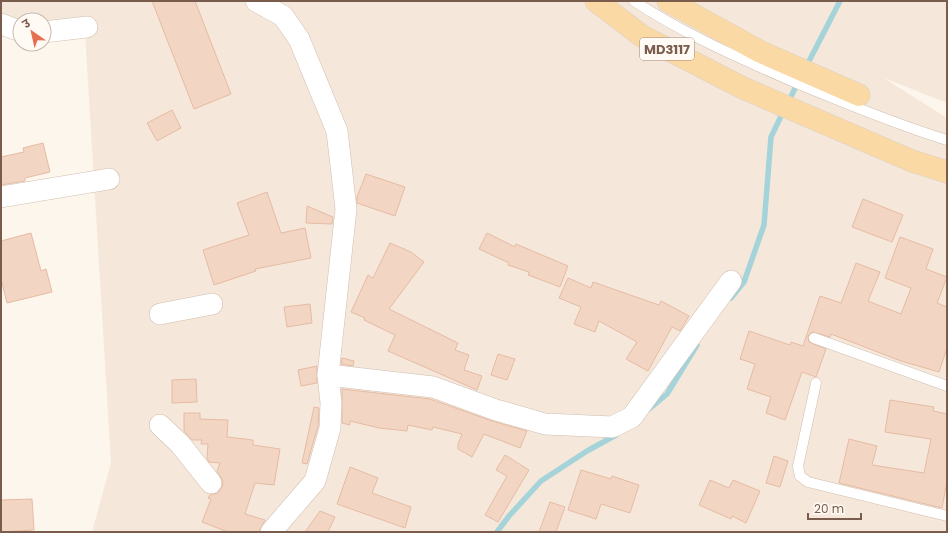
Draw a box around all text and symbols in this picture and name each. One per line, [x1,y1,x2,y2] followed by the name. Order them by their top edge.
[12,12,52,52] north arrow
[19,15,34,33] text: उ
[640,38,694,60] road number: MD3117
[808,495,861,521] scale bar
[814,500,844,517] text: 20 m

